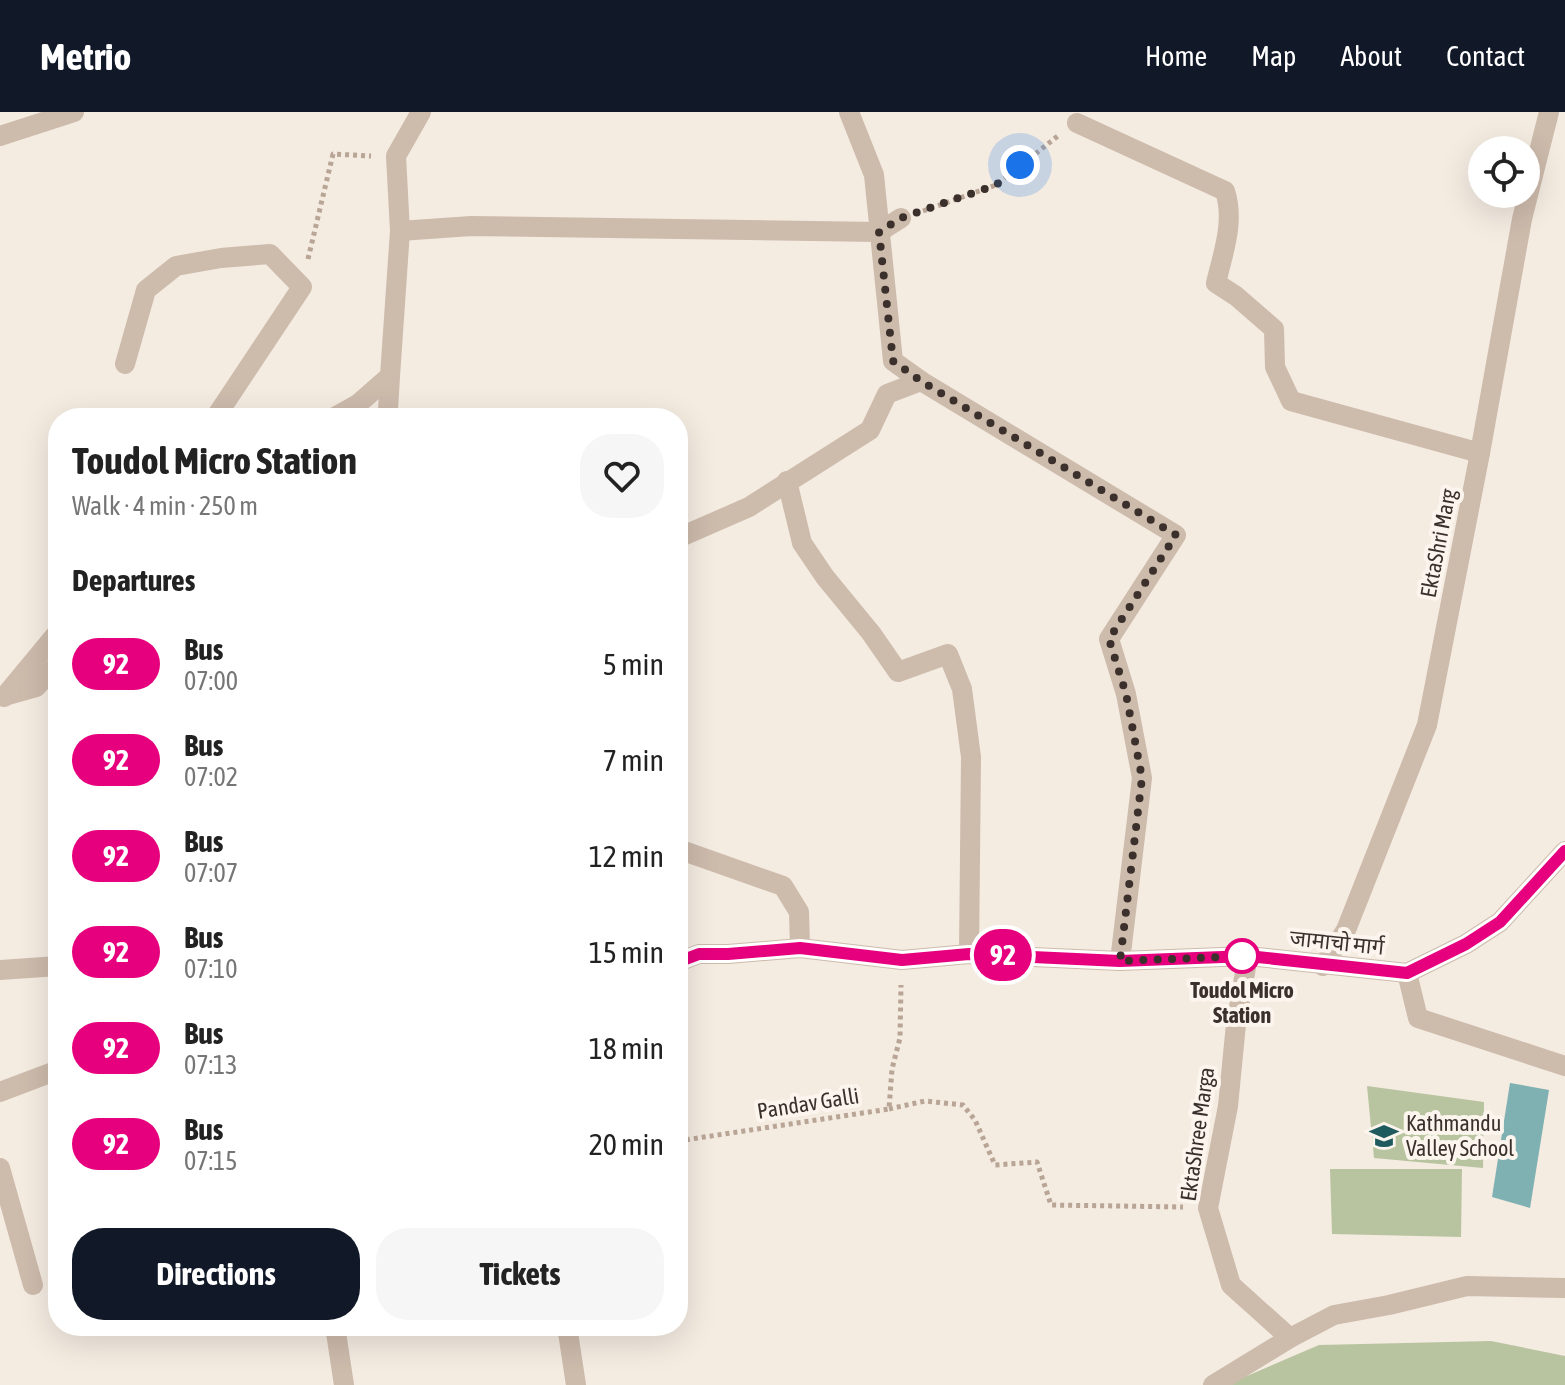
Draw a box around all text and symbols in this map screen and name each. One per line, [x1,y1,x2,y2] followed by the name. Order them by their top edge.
[40,35,131,78] text: Metrio
[1145,40,1207,72] text: Home
[1251,40,1296,72] text: Map
[1340,40,1402,72] text: About
[1446,40,1525,72] text: Contact
[1468,136,1540,208] map controls
[1468,136,1540,208] button: locate
[1000,145,1040,185] your location
[580,434,664,518] button: heart
[72,439,357,482] text: Toudol Micro Station
[1415,486,1461,600] street label: EktaShri Marg
[72,491,258,521] text: Walk · 4 min · 250 m
[72,563,195,597] text: Departures
[184,632,223,666] text: Bus
[603,647,664,681] text: 5 min
[103,648,129,680] text: 92
[184,666,238,696] text: 07:00
[184,728,223,762] text: Bus
[603,743,664,777] text: 7 min
[103,744,129,776] text: 92
[184,762,238,792] text: 07:02
[184,824,223,858] text: Bus
[589,839,664,873] text: 12 min
[103,840,129,872] text: 92
[184,858,238,888] text: 07:07
[184,920,223,954] text: Bus
[1288,924,1386,960] street label: जामाचो मार्ग
[967,929,1039,981] line badge: 92
[589,935,664,969] text: 15 min
[103,936,129,968] text: 92
[990,939,1016,971] text: 92
[1225,939,1259,973] marker: Toudol Micro Station
[184,954,238,984] text: 07:10
[1190,977,1294,1028] place label: Toudol Micro Station
[184,1016,223,1050] text: Bus
[589,1031,664,1065] text: 18 min
[103,1032,129,1064] text: 92
[184,1050,238,1080] text: 07:13
[1175,1065,1219,1203] street label: EktaShree Marga
[755,1082,861,1124] street label: Pandav Galli
[1406,1110,1514,1161] place label: Kathmandu Valley School
[184,1112,223,1146] text: Bus
[1369,1121,1399,1151] school or university icon: Kathmandu Valley School
[589,1127,664,1161] text: 20 min
[103,1128,129,1160] text: 92
[184,1146,238,1176] text: 07:15
[72,1228,360,1320] button: Directions
[376,1228,664,1320] button: Tickets

